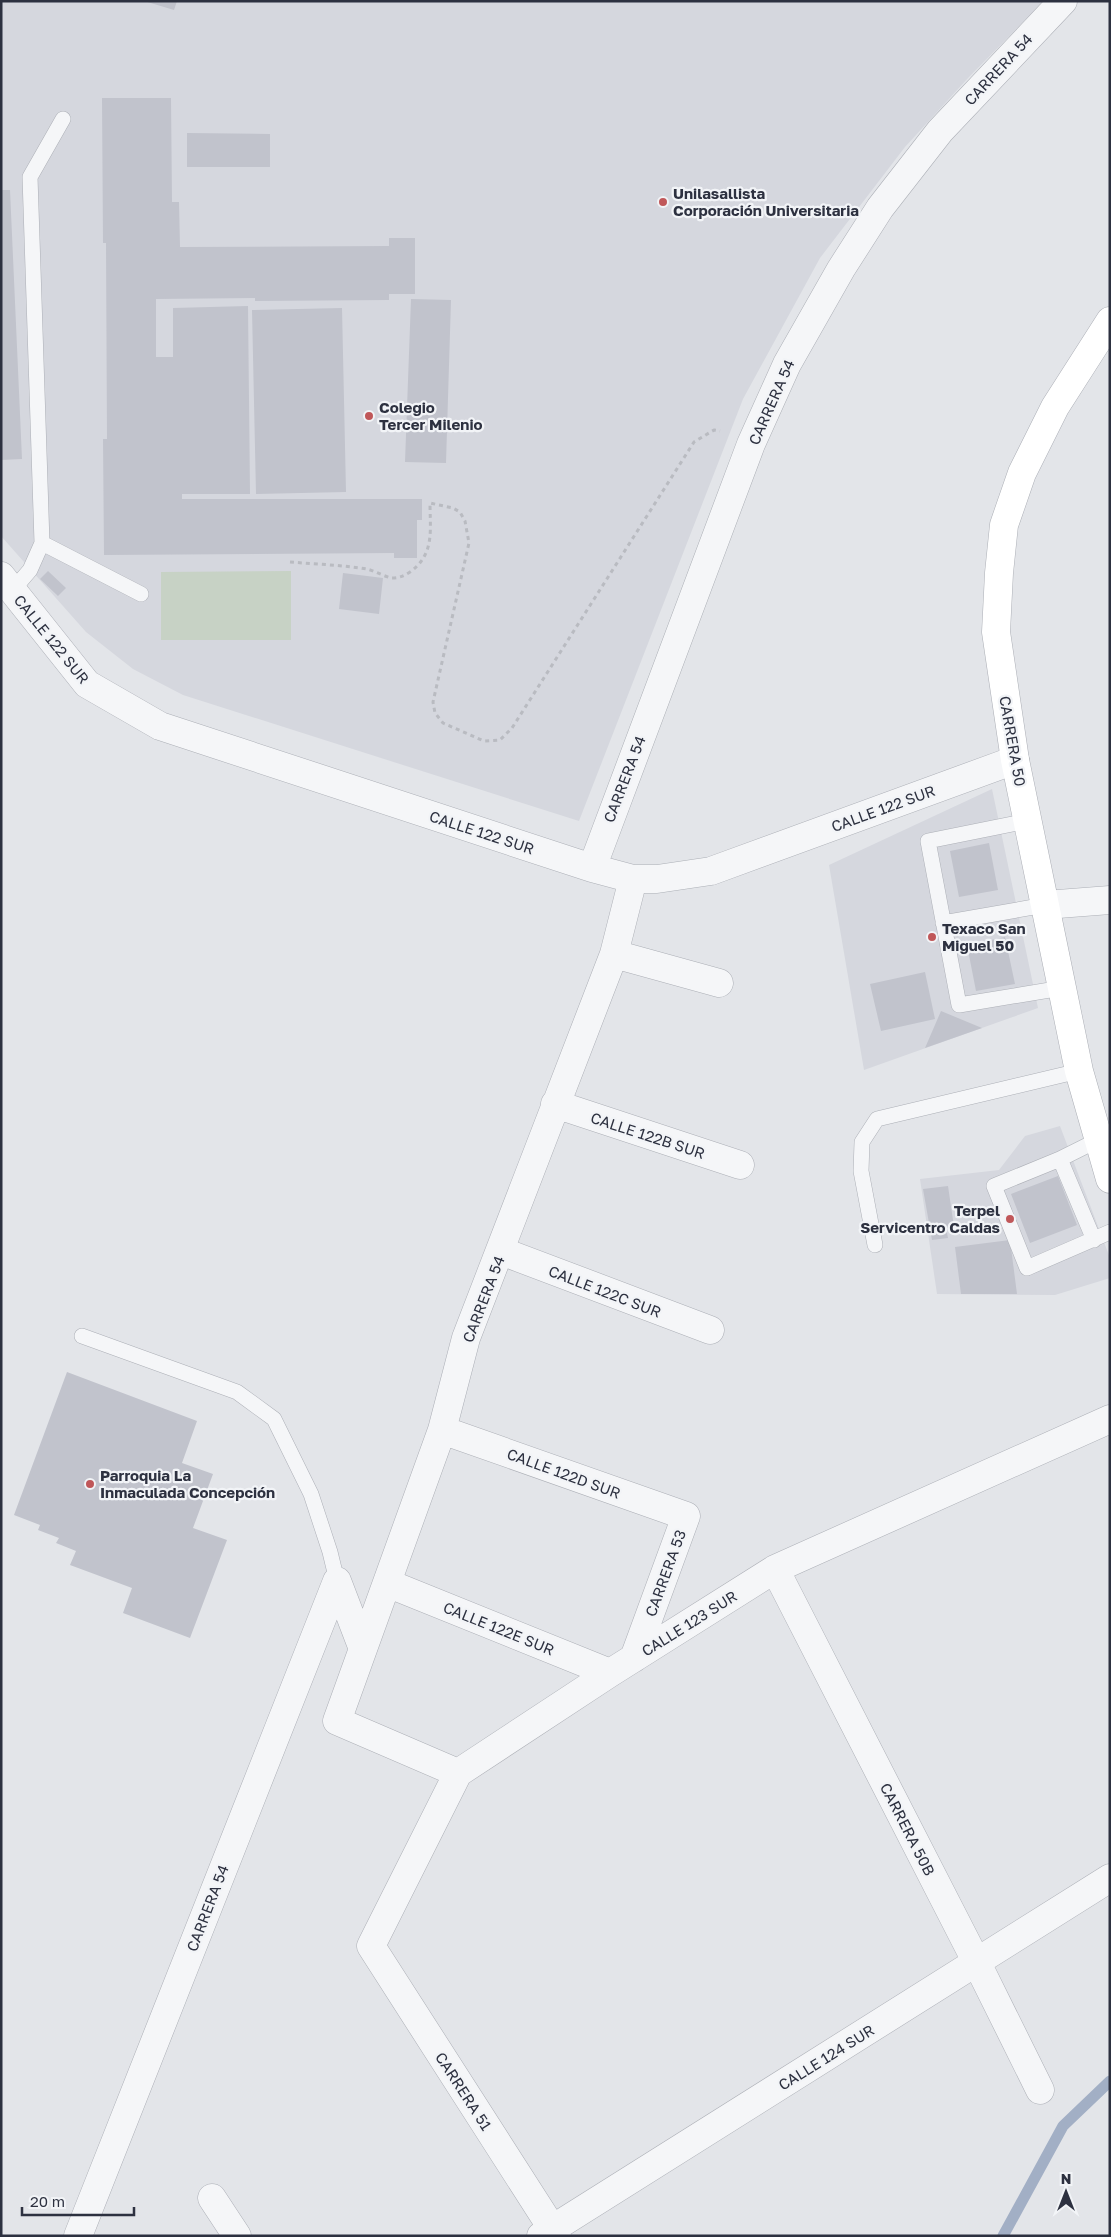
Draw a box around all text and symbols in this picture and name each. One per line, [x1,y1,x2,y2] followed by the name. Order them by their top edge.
[960,29,1036,109] street label: CARRERA 54
[673,184,859,219] place label: Unilasallista Corporación Universitaria
[657,196,669,208] marker: Unilasallista Corporación Universitaria
[744,357,798,447] street label: CARRERA 54
[379,398,483,433] place label: Colegio Tercer Milenio
[363,410,375,422] marker: Colegio Tercer Milenio
[11,591,93,687] street label: CALLE 122 SUR
[996,694,1030,788] street label: CARRERA 50
[599,733,649,825] street label: CARRERA 54
[829,781,937,835] street label: CALLE 122 SUR
[427,807,537,857] street label: CALLE 122 SUR
[942,919,1026,954] place label: Texaco San Miguel 50
[926,931,938,943] marker: Texaco San Miguel 50
[589,1108,707,1162] street label: CALLE 122B SUR
[860,1201,1000,1236] place label: Terpel Servicentro Caldas
[1004,1213,1016,1225] marker: Terpel Servicentro Caldas
[458,1253,508,1345] street label: CARRERA 54
[546,1261,664,1321] street label: CALLE 122C SUR
[505,1444,623,1502] street label: CALLE 122D SUR
[100,1466,275,1501] place label: Parroquia La Inmaculada Concepción
[84,1478,96,1490] marker: Parroquia La Inmaculada Concepción
[641,1527,689,1619] street label: CARRERA 53
[638,1586,740,1660] street label: CALLE 123 SUR
[441,1598,557,1658] street label: CALLE 122E SUR
[877,1780,939,1878] street label: CARRERA 50B
[182,1862,232,1954] street label: CARRERA 54
[775,2020,877,2094] street label: CALLE 124 SUR
[432,2049,496,2133] street label: CARRERA 51
[1041,2167,1091,2217] north arrow
[1061,2170,1071,2187] text: N
[22,2184,135,2216] scale bar
[30,2192,65,2210] text: 20 m

